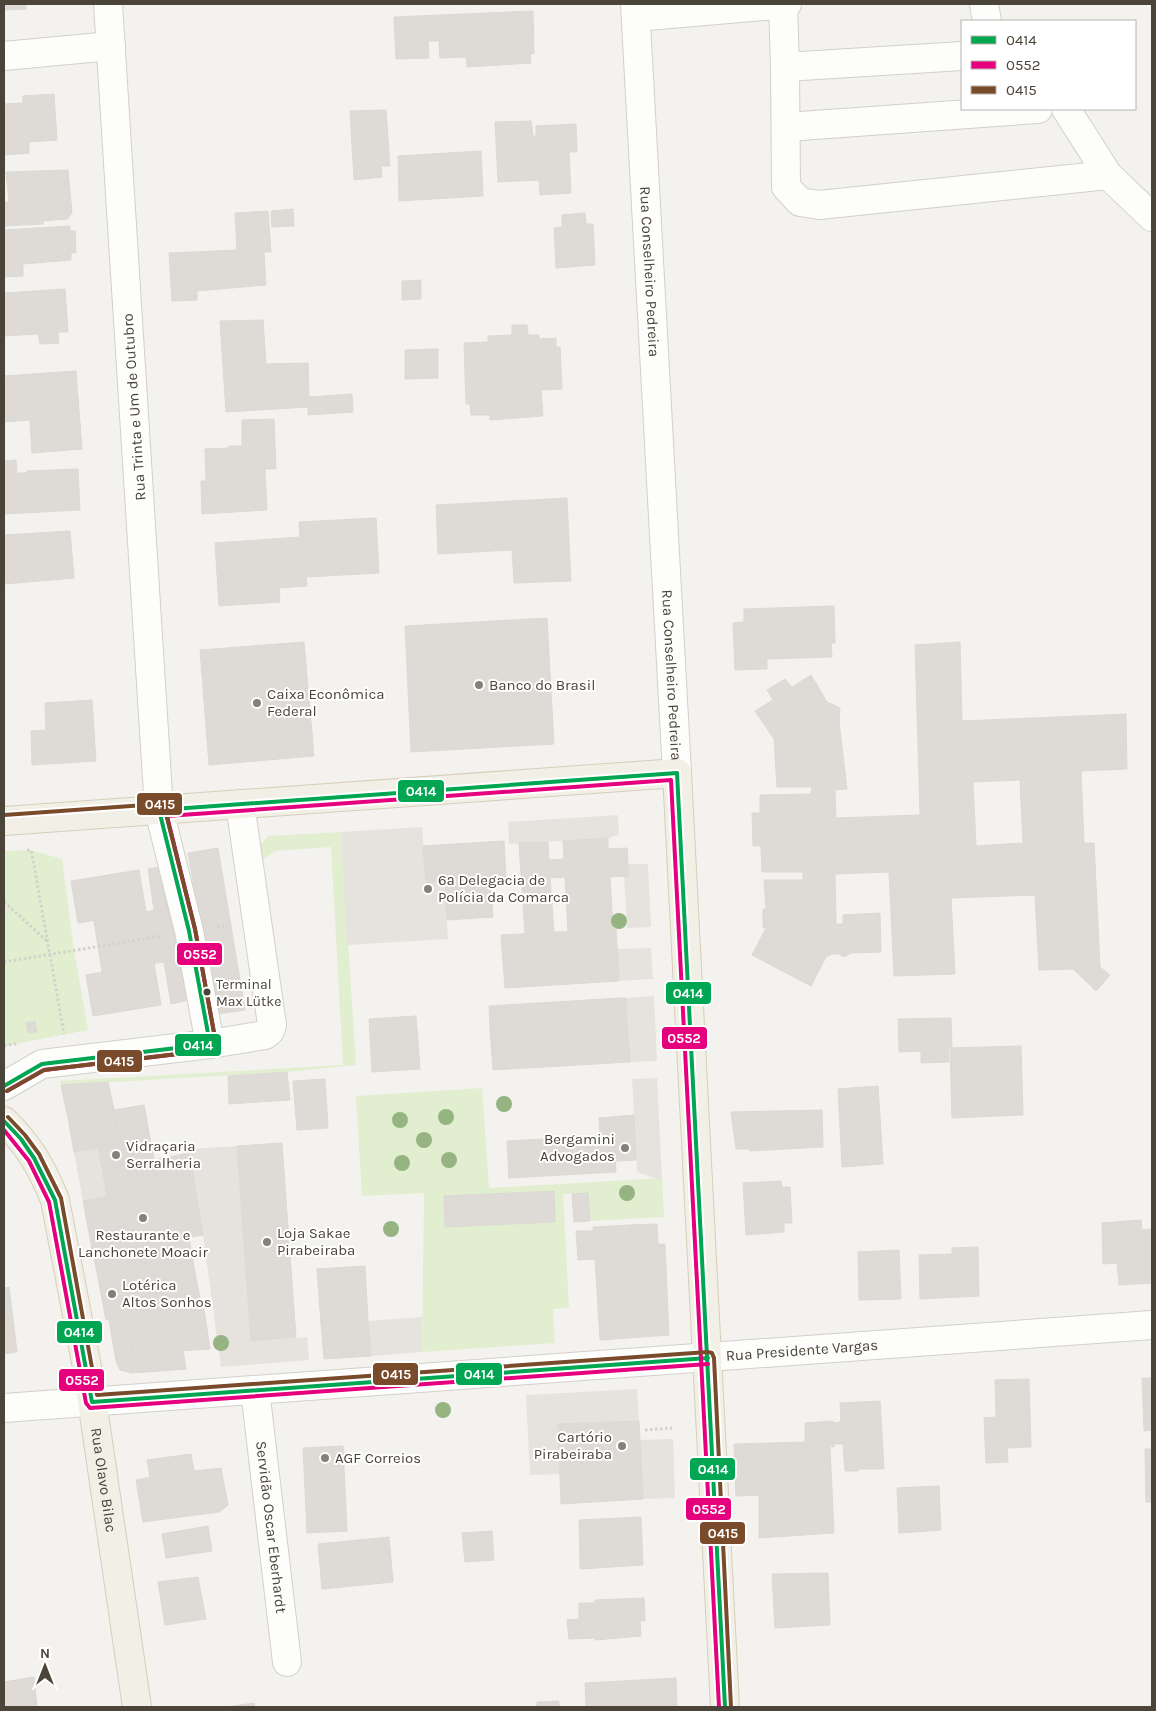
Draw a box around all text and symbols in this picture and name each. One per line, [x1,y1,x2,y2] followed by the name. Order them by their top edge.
[961,20,1136,110] legend
[1006,31,1037,49] text: 0414
[1006,56,1041,74] text: 0552
[1006,81,1037,99] text: 0415
[636,186,663,357] street label: Rua Conselheiro Pedreira
[118,313,150,501] street label: Rua Trinta e Um de Outubro
[658,589,685,761] street label: Rua Conselheiro Pedreira
[489,676,595,694] place label: Banco do Brasil
[473,679,485,691] marker: Banco do Brasil
[267,685,385,720] place label: Caixa Econômica Federal
[251,697,263,709] marker: Caixa Econômica Federal
[397,779,445,803] line badge: 0414
[406,783,437,800] text: 0414
[136,792,183,816] line badge: 0415
[145,796,175,813] text: 0415
[438,871,569,906] place label: 6ª Delegacia de Polícia da Comarca
[422,883,434,895] marker: 6ª Delegacia de Polícia da Comarca
[176,942,223,966] line badge: 0552
[183,946,217,963] text: 0552
[216,976,281,1010] place label: Terminal Max Lütke
[665,981,712,1005] line badge: 0414
[673,985,704,1002] text: 0414
[202,987,212,997] marker: Terminal Max Lütke
[661,1026,708,1050] line badge: 0552
[667,1030,701,1047] text: 0552
[174,1033,222,1057] line badge: 0414
[183,1037,214,1054] text: 0414
[96,1049,143,1073] line badge: 0415
[104,1053,134,1070] text: 0415
[540,1130,615,1165] place label: Bergamini Advogados
[126,1137,201,1172] place label: Vidraçaria Serralheria
[619,1142,631,1154] marker: Bergamini Advogados
[110,1149,122,1161] marker: Vidraçaria Serralheria
[137,1212,149,1224] marker: Restaurante e Lanchonete Moacir
[277,1224,355,1259] place label: Loja Sakae Pirabeiraba
[78,1226,208,1261] place label: Restaurante e Lanchonete Moacir
[261,1236,273,1248] marker: Loja Sakae Pirabeiraba
[122,1276,212,1311] place label: Lotérica Altos Sonhos
[106,1288,118,1300] marker: Lotérica Altos Sonhos
[56,1320,103,1344] line badge: 0414
[64,1324,95,1341] text: 0414
[725,1336,879,1365] street label: Rua Presidente Vargas
[372,1362,419,1386] line badge: 0415
[455,1362,503,1386] line badge: 0414
[381,1366,411,1383] text: 0415
[464,1366,495,1383] text: 0414
[58,1368,105,1392] line badge: 0552
[65,1372,99,1389] text: 0552
[87,1426,120,1533] street label: Rua Olavo Bilac
[534,1428,612,1463] place label: Cartório Pirabeiraba
[252,1440,290,1615] street label: Servidão Oscar Eberhardt
[616,1440,628,1452] marker: Cartório Pirabeiraba
[335,1449,421,1467] place label: AGF Correios
[319,1452,331,1464] marker: AGF Correios
[689,1457,736,1481] line badge: 0414
[698,1461,729,1478] text: 0414
[685,1497,732,1521] line badge: 0552
[692,1501,726,1518] text: 0552
[699,1521,746,1545] line badge: 0415
[708,1525,738,1542] text: 0415
[20,1641,70,1691] north arrow
[40,1645,50,1662] text: N

